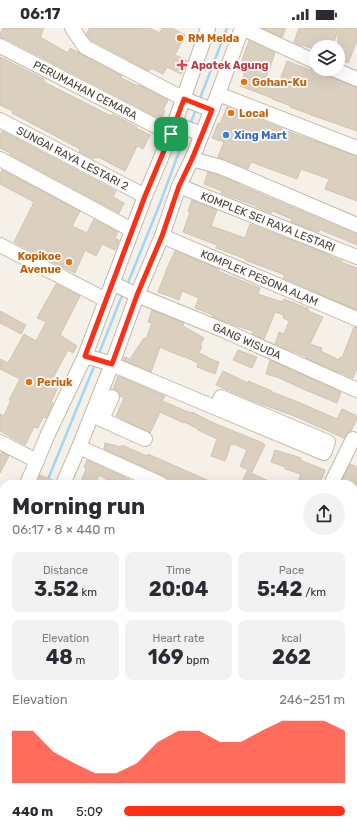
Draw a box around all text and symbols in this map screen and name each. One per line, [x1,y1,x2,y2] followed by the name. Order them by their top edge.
[20,5,60,23] text: 06:17
[188,32,239,45] place label: RM Melda
[175,33,185,43] marker: RM Melda
[309,40,345,76] map controls
[309,40,345,76] button: layers
[31,58,140,123] street label: PERUMAHAN CEMARA
[176,59,188,71] marker: Apotek Agung
[191,59,269,72] place label: Apotek Agung
[252,76,307,89] place label: Gohan-Ku
[239,77,249,87] marker: Gohan-Ku
[239,107,268,120] place label: Local
[226,108,236,118] marker: Local
[154,117,188,151] pin
[160,123,182,145] icon: arrive
[14,124,131,193] street label: SUNGAI RAYA LESTARI 2
[234,129,287,142] place label: Xing Mart
[221,130,231,140] marker: Xing Mart
[199,189,337,255] street label: KOMPLEK SEI RAYA LESTARI
[199,247,320,309] street label: KOMPLEK PESONA ALAM
[18,250,61,276] place label: Kopikoe Avenue
[64,257,74,267] marker: Kopikoe Avenue
[211,321,284,362] street label: GANG WISUDA
[37,376,73,389] place label: Periuk
[24,377,34,387] marker: Periuk
[12,493,145,520] text: Morning run
[303,493,345,535] button: share
[12,522,115,537] text: 06:17 · 8 × 440 m
[43,564,88,577] text: Distance
[166,564,191,577] text: Time
[279,564,304,577] text: Pace
[34,577,79,601] text: 3.52
[149,577,208,601] text: 20:04
[257,577,302,601] text: 5:42
[79,586,97,599] text: km
[302,586,326,599] text: /km
[42,632,89,645] text: Elevation
[153,632,204,645] text: Heart rate
[281,632,302,645] text: kcal
[46,645,73,669] text: 48
[148,645,184,669] text: 169
[272,645,311,669] text: 262
[73,654,85,667] text: m
[184,654,209,667] text: bpm
[12,692,68,707] text: Elevation
[279,692,345,707] text: 246–251 m
[12,804,53,819] text: 440 m
[76,804,103,819] text: 5:09

